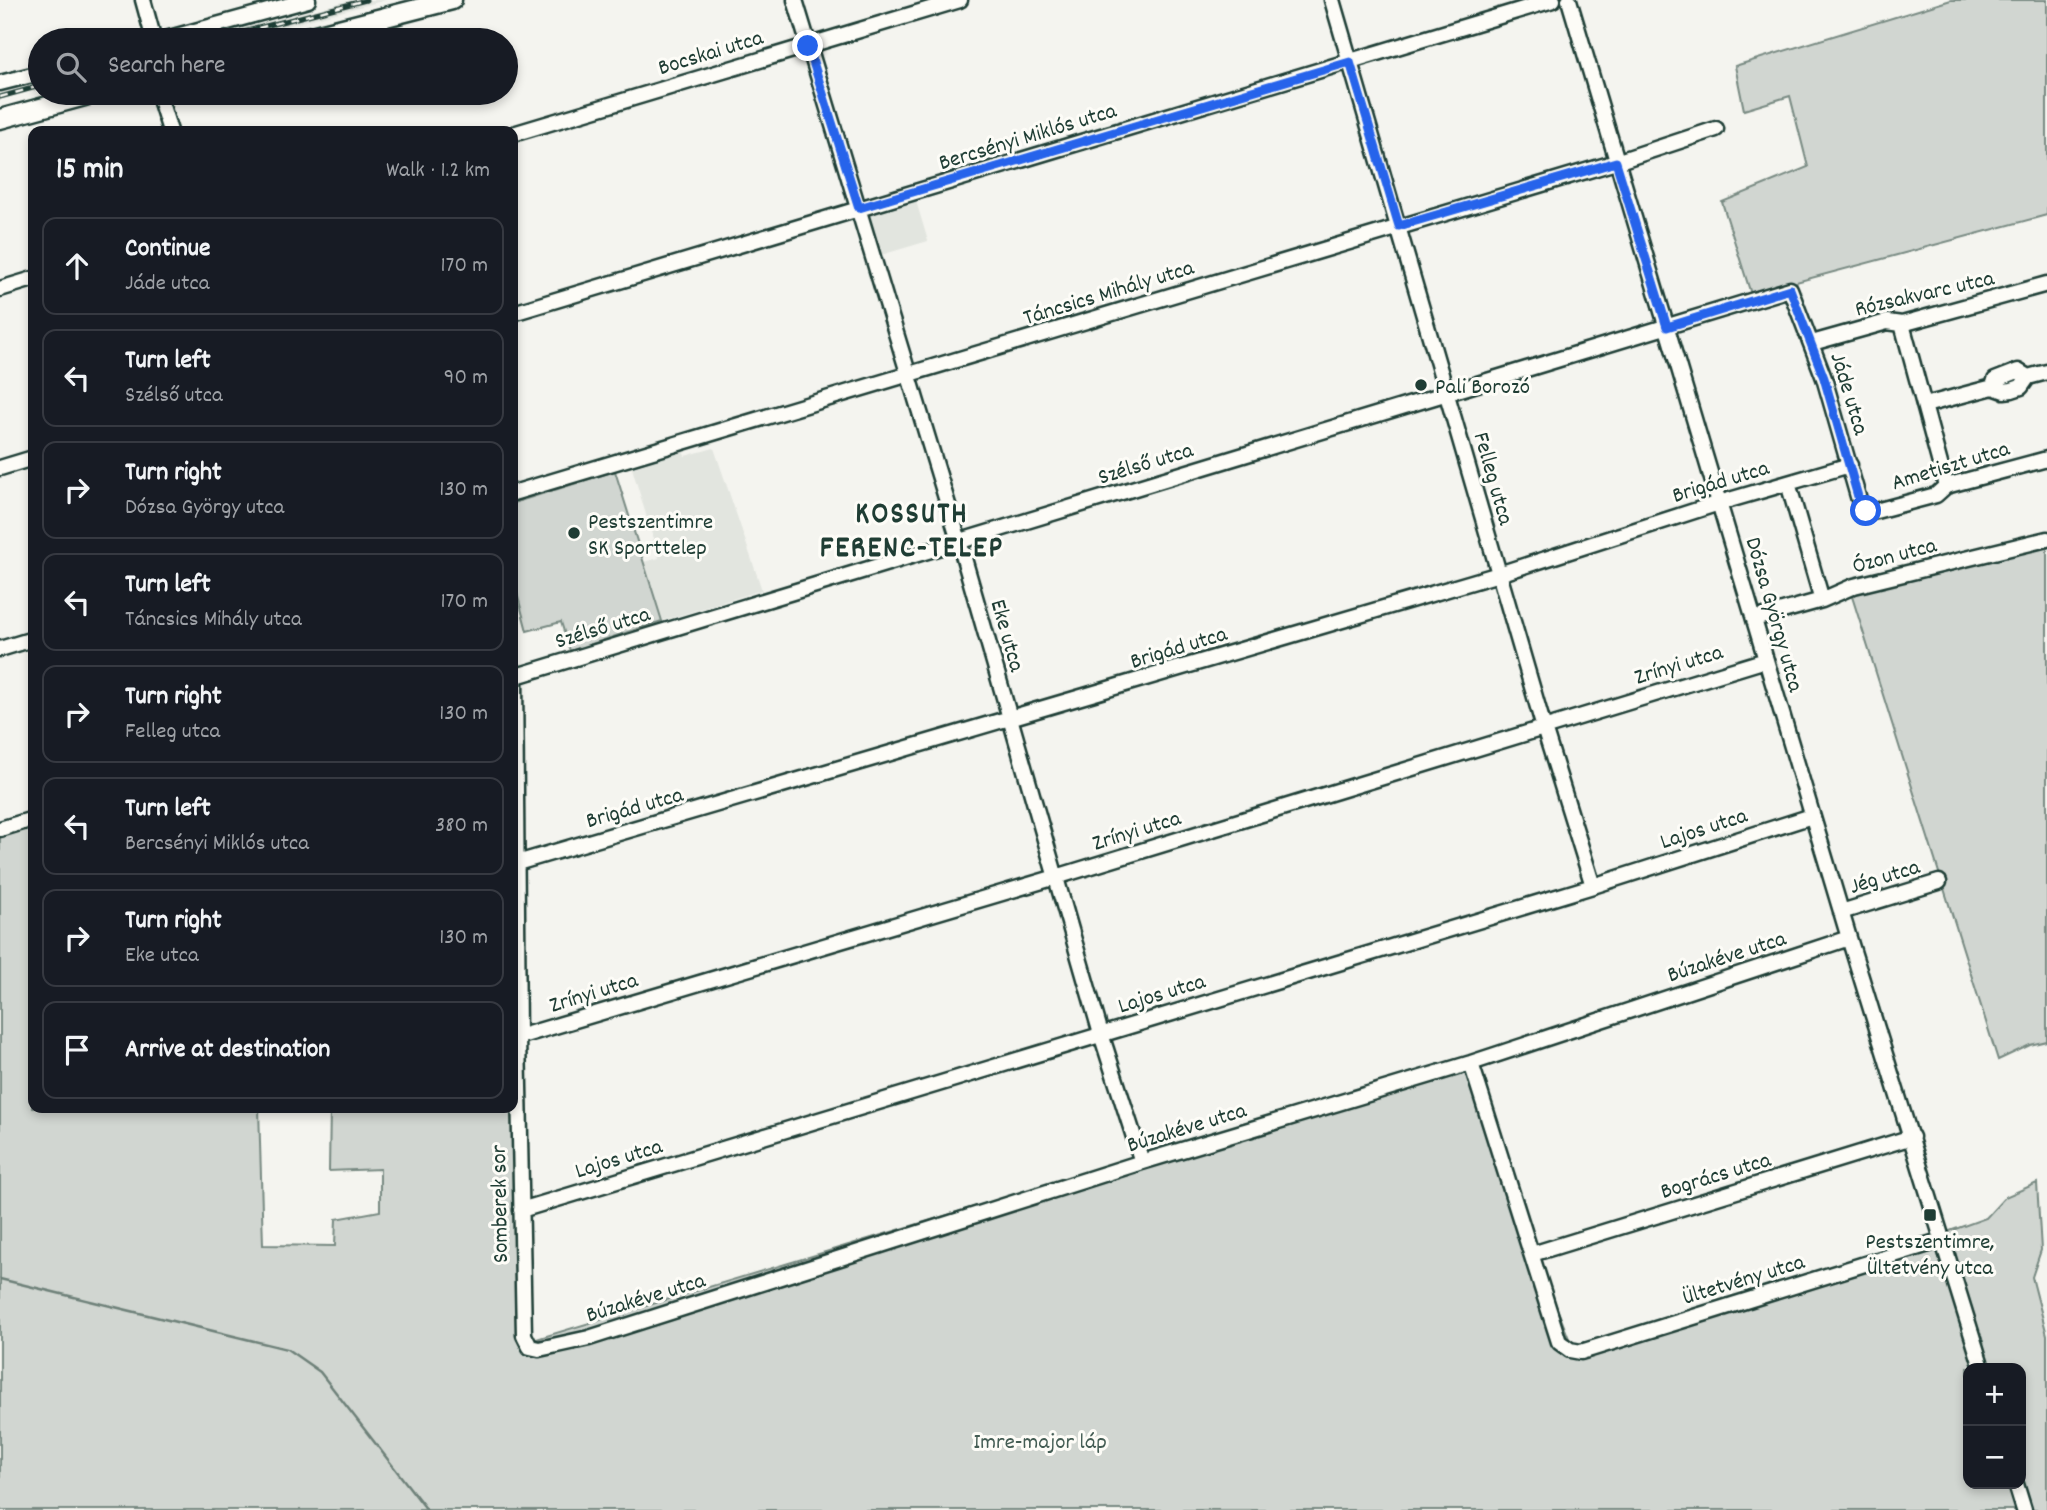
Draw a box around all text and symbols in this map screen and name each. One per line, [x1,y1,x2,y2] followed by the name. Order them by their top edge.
[654,22,769,86] street label: Bocskai utca
[28,28,518,105] search box
[792,30,823,61] route end
[52,48,90,86] icon: search
[108,48,226,85] text: Search here
[935,95,1122,181] street label: Bercsényi Miklós utca
[56,150,123,193] text: 15 min
[386,155,490,188] text: Walk · 1.2 km
[125,231,210,268] text: Continue
[58,247,96,285] icon: ahead
[441,250,488,283] text: 170 m
[1020,252,1200,336] street label: Táncsics Mihály utca
[1852,263,1999,327] street label: Rózsakvarc utca
[125,268,209,301] text: Jáde utca
[125,343,211,380] text: Turn left
[1820,349,1876,440] street label: Jáde utca
[58,359,96,397] icon: left
[444,362,488,395] text: 90 m
[1435,372,1530,405] place label: Pali Borozó
[1413,377,1429,393] marker: Pali Borozó
[125,380,223,413] text: Szélső utca
[1463,429,1521,530] street label: Felleg utca
[1888,433,2015,501] street label: Ametiszt utca
[1094,435,1199,495] street label: Szélső utca
[1669,453,1775,514] street label: Brigád utca
[125,455,222,492] text: Turn right
[58,471,96,509] icon: right
[439,474,488,507] text: 130 m
[125,492,284,525] text: Dózsa György utca
[820,495,1004,572] district label: KOSSUTH FERENC-TELEP
[1850,495,1881,526] route start
[588,507,713,566] place label: Pestszentimre SK Sporttelep
[566,525,582,541] marker: Pestszentimre SK Sporttelep
[1849,530,1942,584] street label: Ózon utca
[1735,534,1811,697] street label: Dózsa György utca
[125,567,211,604] text: Turn left
[58,583,96,621] icon: left
[441,586,488,619] text: 170 m
[980,596,1032,677] street label: Eke utca
[551,599,656,659] street label: Szélső utca
[125,604,302,637] text: Táncsics Mihály utca
[1127,619,1233,680] street label: Brigád utca
[1631,637,1728,695] street label: Zrínyi utca
[125,679,222,716] text: Turn right
[58,695,96,733] icon: right
[439,698,488,731] text: 130 m
[125,716,220,749] text: Felleg utca
[583,779,689,839] street label: Brigád utca
[125,791,211,828] text: Turn left
[1656,800,1753,860] street label: Lajos utca
[1089,803,1186,861] street label: Zrínyi utca
[58,807,96,845] icon: left
[435,810,488,843] text: 380 m
[125,828,309,861] text: Bercsényi Miklós utca
[1846,852,1925,905] street label: Jég utca
[125,903,222,940] text: Turn right
[58,919,96,957] icon: right
[439,922,488,955] text: 130 m
[1663,923,1792,993] street label: Búzakéve utca
[125,940,199,973] text: Eke utca
[546,965,643,1023] street label: Zrínyi utca
[1114,966,1211,1024] street label: Lajos utca
[58,1031,96,1069] icon: arrive
[125,1032,330,1069] text: Arrive at destination
[1123,1095,1252,1163] street label: Búzakéve utca
[571,1131,668,1189] street label: Lajos utca
[484,1144,519,1263] street label: Somberek sor
[1657,1145,1776,1210] street label: Bogrács utca
[1922,1207,1938,1223] marker: Pestszentimre, Ültetvény utca
[1865,1227,1995,1286] place label: Pestszentimre, Ültetvény utca
[1679,1247,1810,1316] street label: Ültetvény utca
[582,1265,711,1333] street label: Búzakéve utca
[1963,1363,2026,1489] map controls
[1963,1363,2026,1426] button: +
[1963,1426,2026,1489] button: −
[973,1427,1107,1460] park label: Imre-major láp

